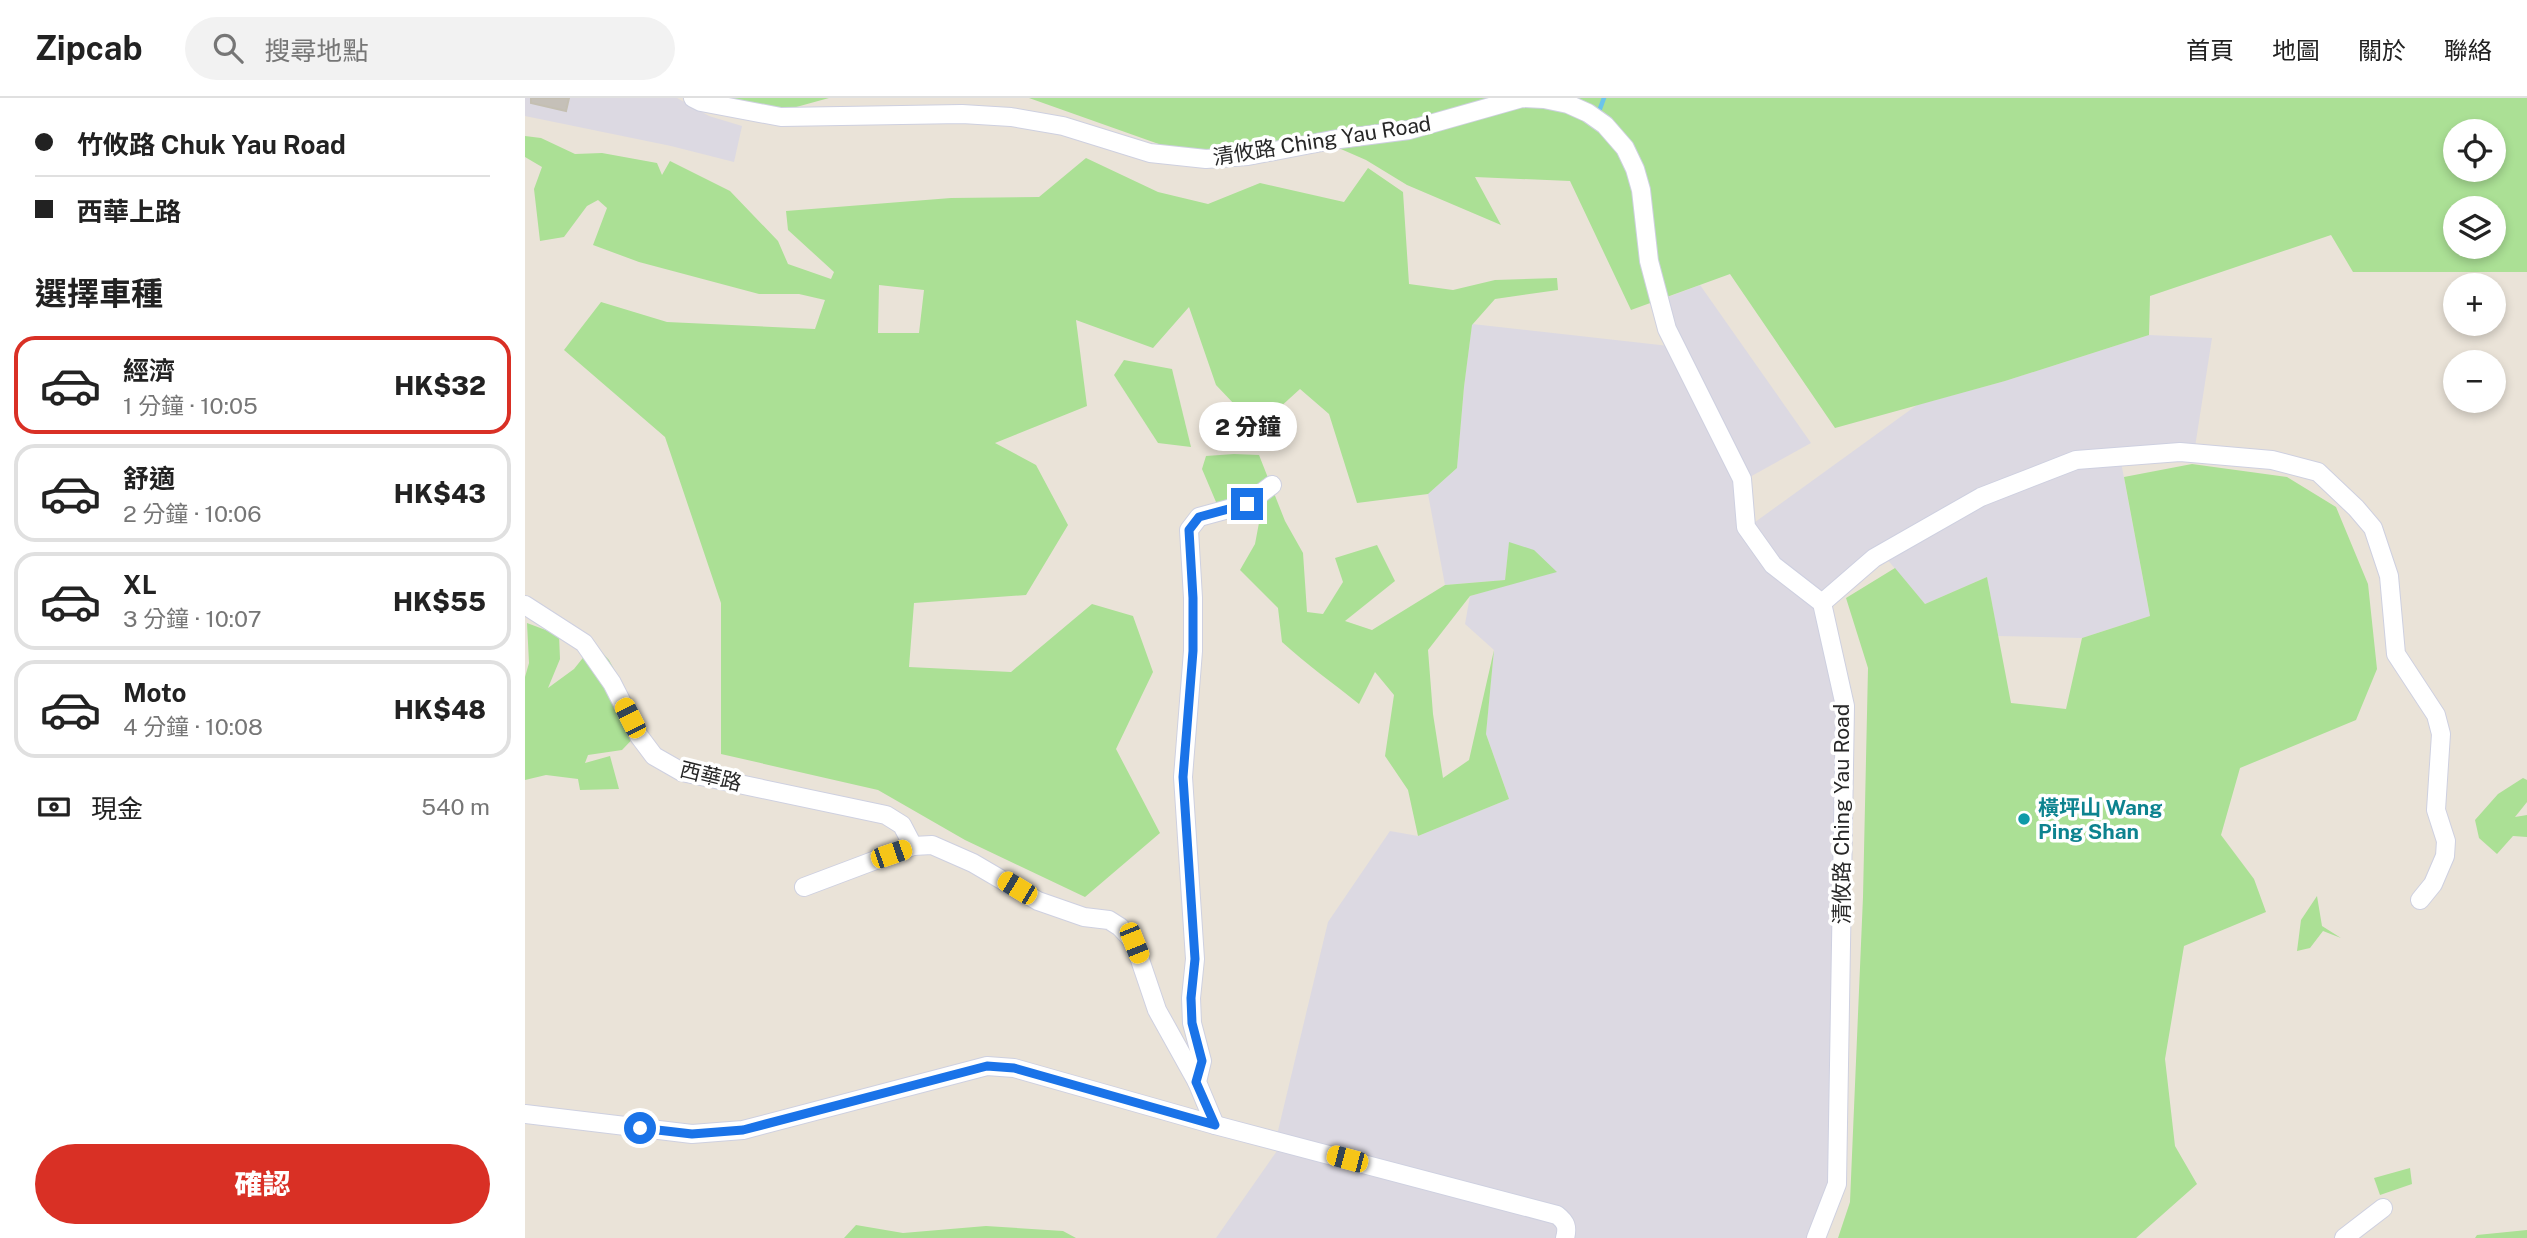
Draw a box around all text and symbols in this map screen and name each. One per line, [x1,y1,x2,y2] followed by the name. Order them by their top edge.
[185,17,675,80] search box
[35,29,143,67] text: Zipcab
[209,29,247,67] icon: search
[265,35,369,66] text: 搜尋地點
[2186,36,2234,64] text: 首頁
[2272,36,2320,64] text: 地圖
[2358,36,2406,64] text: 關於
[2444,36,2492,64] text: 聯絡
[1211,110,1433,170] street label: 清攸路 Ching Yau Road
[2443,119,2506,413] map controls
[2443,119,2506,182] button: locate
[77,129,346,160] text: 竹攸路 Chuk Yau Road
[77,196,181,227] text: 西華上路
[2443,196,2506,259] button: layers
[2443,273,2506,336] button: +
[35,275,163,312] text: 選擇車種
[2443,350,2506,413] button: −
[39,354,102,417] icon: car
[123,355,175,386] text: 經濟
[394,370,486,401] text: HK$32
[123,392,258,419] text: 1 分鐘 · 10:05
[1198,402,1296,452] callout: 2 分鐘
[1215,413,1281,440] text: 2 分鐘
[39,462,102,525] icon: car
[123,463,175,494] text: 舒適
[394,478,486,509] text: HK$43
[1231,488,1263,520] route end
[123,500,261,527] text: 2 分鐘 · 10:06
[123,569,157,600] text: XL
[39,570,102,633] icon: car
[393,586,486,617] text: HK$55
[123,605,261,632] text: 3 分鐘 · 10:07
[123,677,186,708] text: Moto
[39,678,102,741] icon: car
[394,694,486,725] text: HK$48
[612,695,649,741] car
[1829,704,1854,924] street label: 清攸路 Ching Yau Road
[123,713,263,740] text: 4 分鐘 · 10:08
[677,756,745,796] street label: 西華路
[35,788,73,826] icon: cash
[91,793,143,824] text: 現金
[421,793,490,820] text: 540 m
[2038,795,2163,844] place label: 橫坪山 Wang Ping Shan
[2016,811,2032,827] marker: 橫坪山 Wang Ping Shan
[868,837,915,871] car
[994,868,1041,908] car
[1117,920,1152,966] car
[624,1112,656,1144] route start
[1324,1143,1371,1175] car
[35,1144,490,1224] button: 確認

